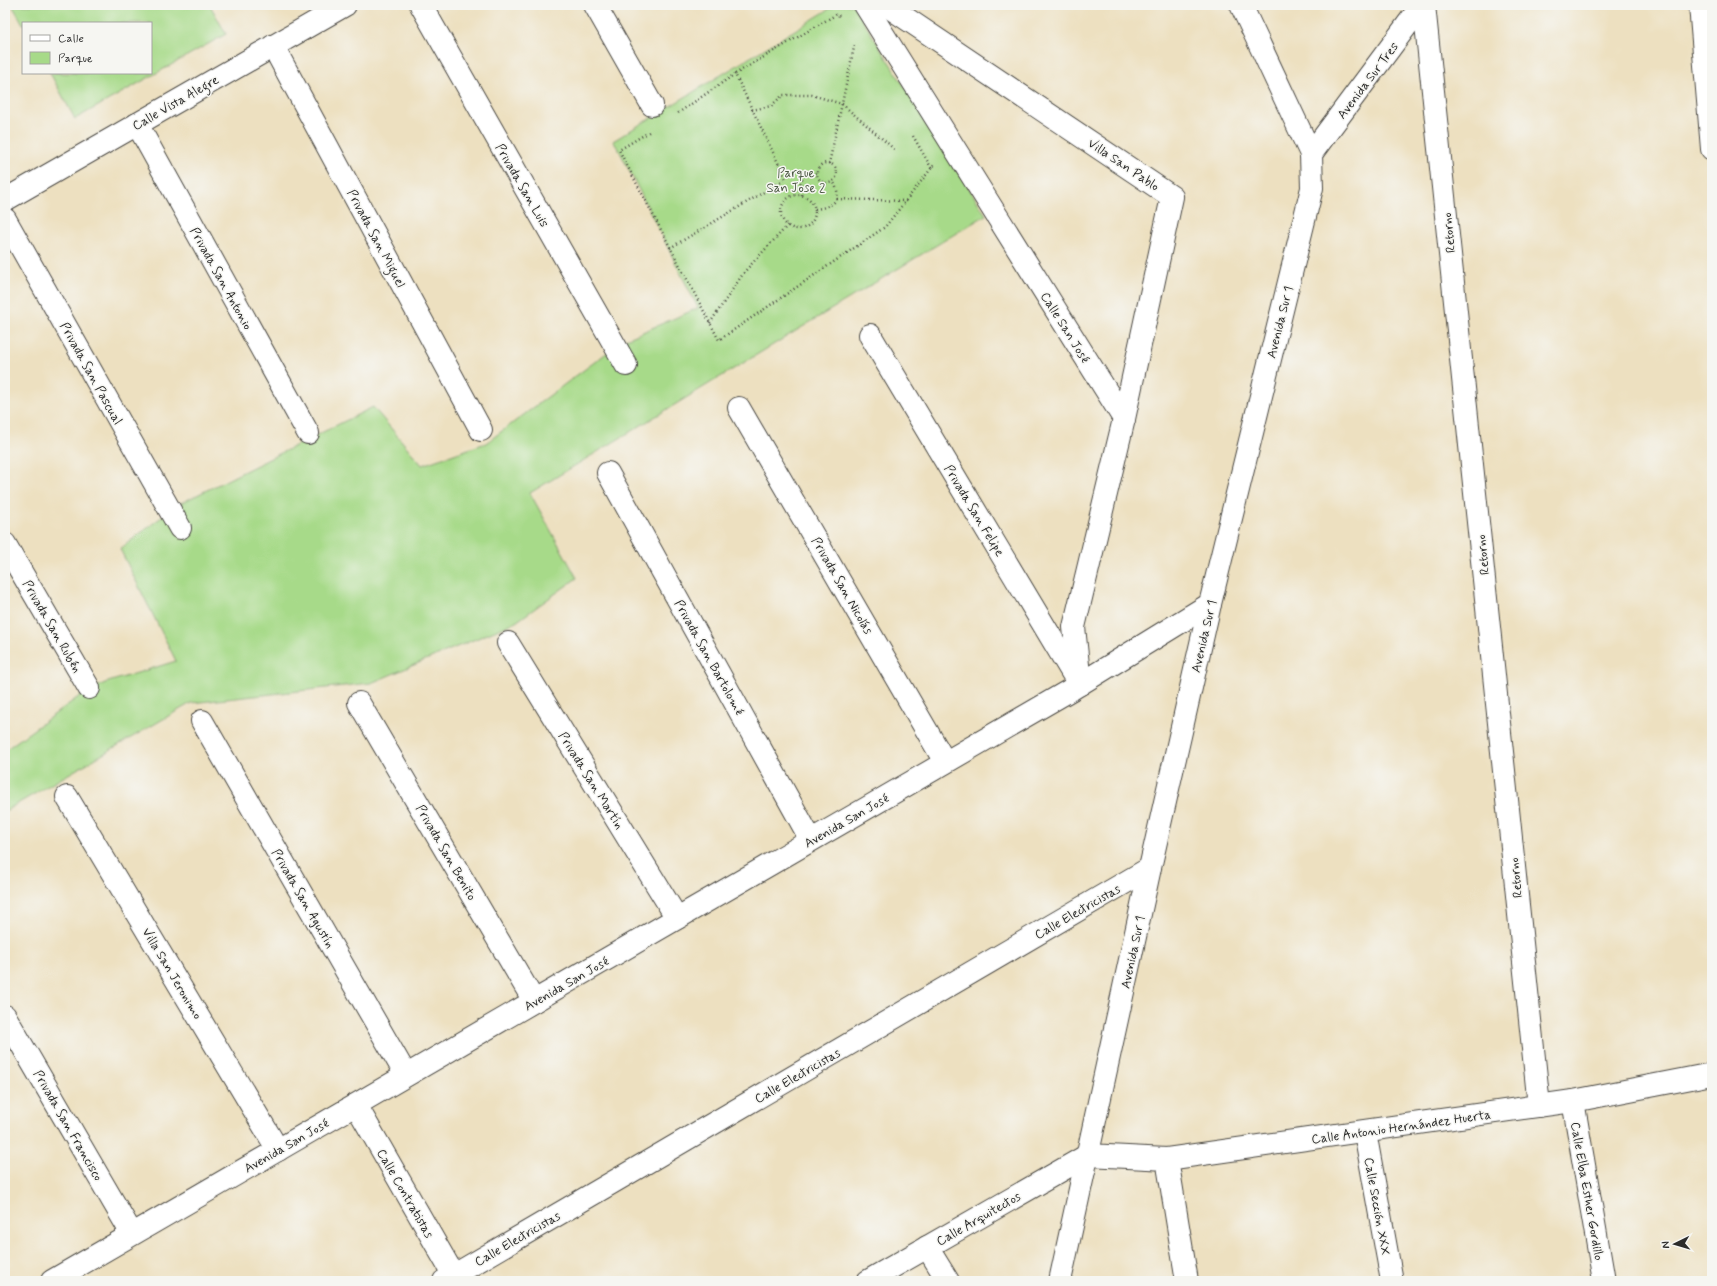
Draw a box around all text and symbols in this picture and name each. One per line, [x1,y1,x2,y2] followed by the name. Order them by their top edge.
[22,22,152,74] legend
[58,31,84,47] text: Calle
[1334,39,1403,123] street label: Avenida Sur Tres
[58,51,93,67] text: Parque
[129,72,223,137] street label: Calle Vista Alegre
[1084,135,1162,195] street label: Villa San Pablo
[491,141,553,231] street label: Privada San Luis
[767,165,826,197] park label: Parque San Jose 2
[341,187,409,292] street label: Privada San Miguel
[1439,212,1460,254] street label: Retorno
[185,224,256,333] street label: Privada San Antonio
[1263,284,1298,360] street label: Avenida Sur 1
[1036,289,1093,367] street label: Calle San José
[55,320,126,428] street label: Privada San Pascual
[940,462,1008,560] street label: Privada San Felipe
[807,534,877,638] street label: Privada San Nicolás
[1473,534,1494,576] street label: Retorno
[18,577,85,676] street label: Privada San Rubén
[670,597,748,719] street label: Privada San Bartolomé
[1188,598,1221,674] street label: Avenida Sur 1
[554,729,628,833] street label: Privada San Martín
[801,790,892,852] street label: Avenida San José
[411,802,480,904] street label: Privada San Benito
[267,846,338,952] street label: Privada San Agustín
[1506,857,1527,899] street label: Retorno
[1032,881,1124,944] street label: Calle Electricistas
[1117,914,1149,990] street label: Avenida Sur 1
[138,925,206,1023] street label: Villa San Jeronimo
[521,953,612,1015] street label: Avenida San José
[752,1045,844,1108] street label: Calle Electricistas
[29,1067,106,1184] street label: Privada San Francisco
[1310,1106,1492,1148] street label: Calle Antonio Hernández Huerta
[241,1115,332,1177] street label: Avenida San José
[1566,1121,1607,1262] street label: Calle Elba Esther Gordillo
[372,1146,437,1242] street label: Calle Contratistas
[1360,1156,1393,1256] street label: Calle Sección XXX
[934,1188,1024,1250] street label: Calle Arquitectos
[472,1208,564,1271] street label: Calle Electricistas
[1655,1224,1695,1264] north arrow
[1659,1241,1673,1249] text: N

